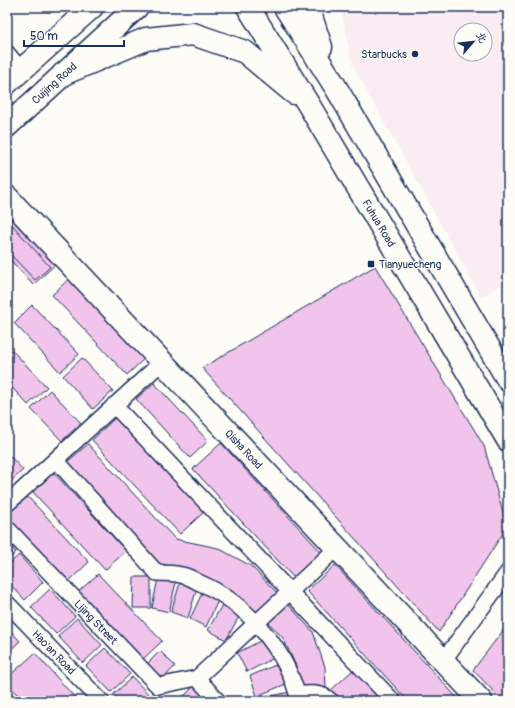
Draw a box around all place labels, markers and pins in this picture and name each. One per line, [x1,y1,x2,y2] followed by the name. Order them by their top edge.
[361,48,407,61] place label: Starbucks
[410,49,420,59] marker: Starbucks
[379,258,442,271] place label: Tianyuecheng
[366,259,376,269] marker: Tianyuecheng

